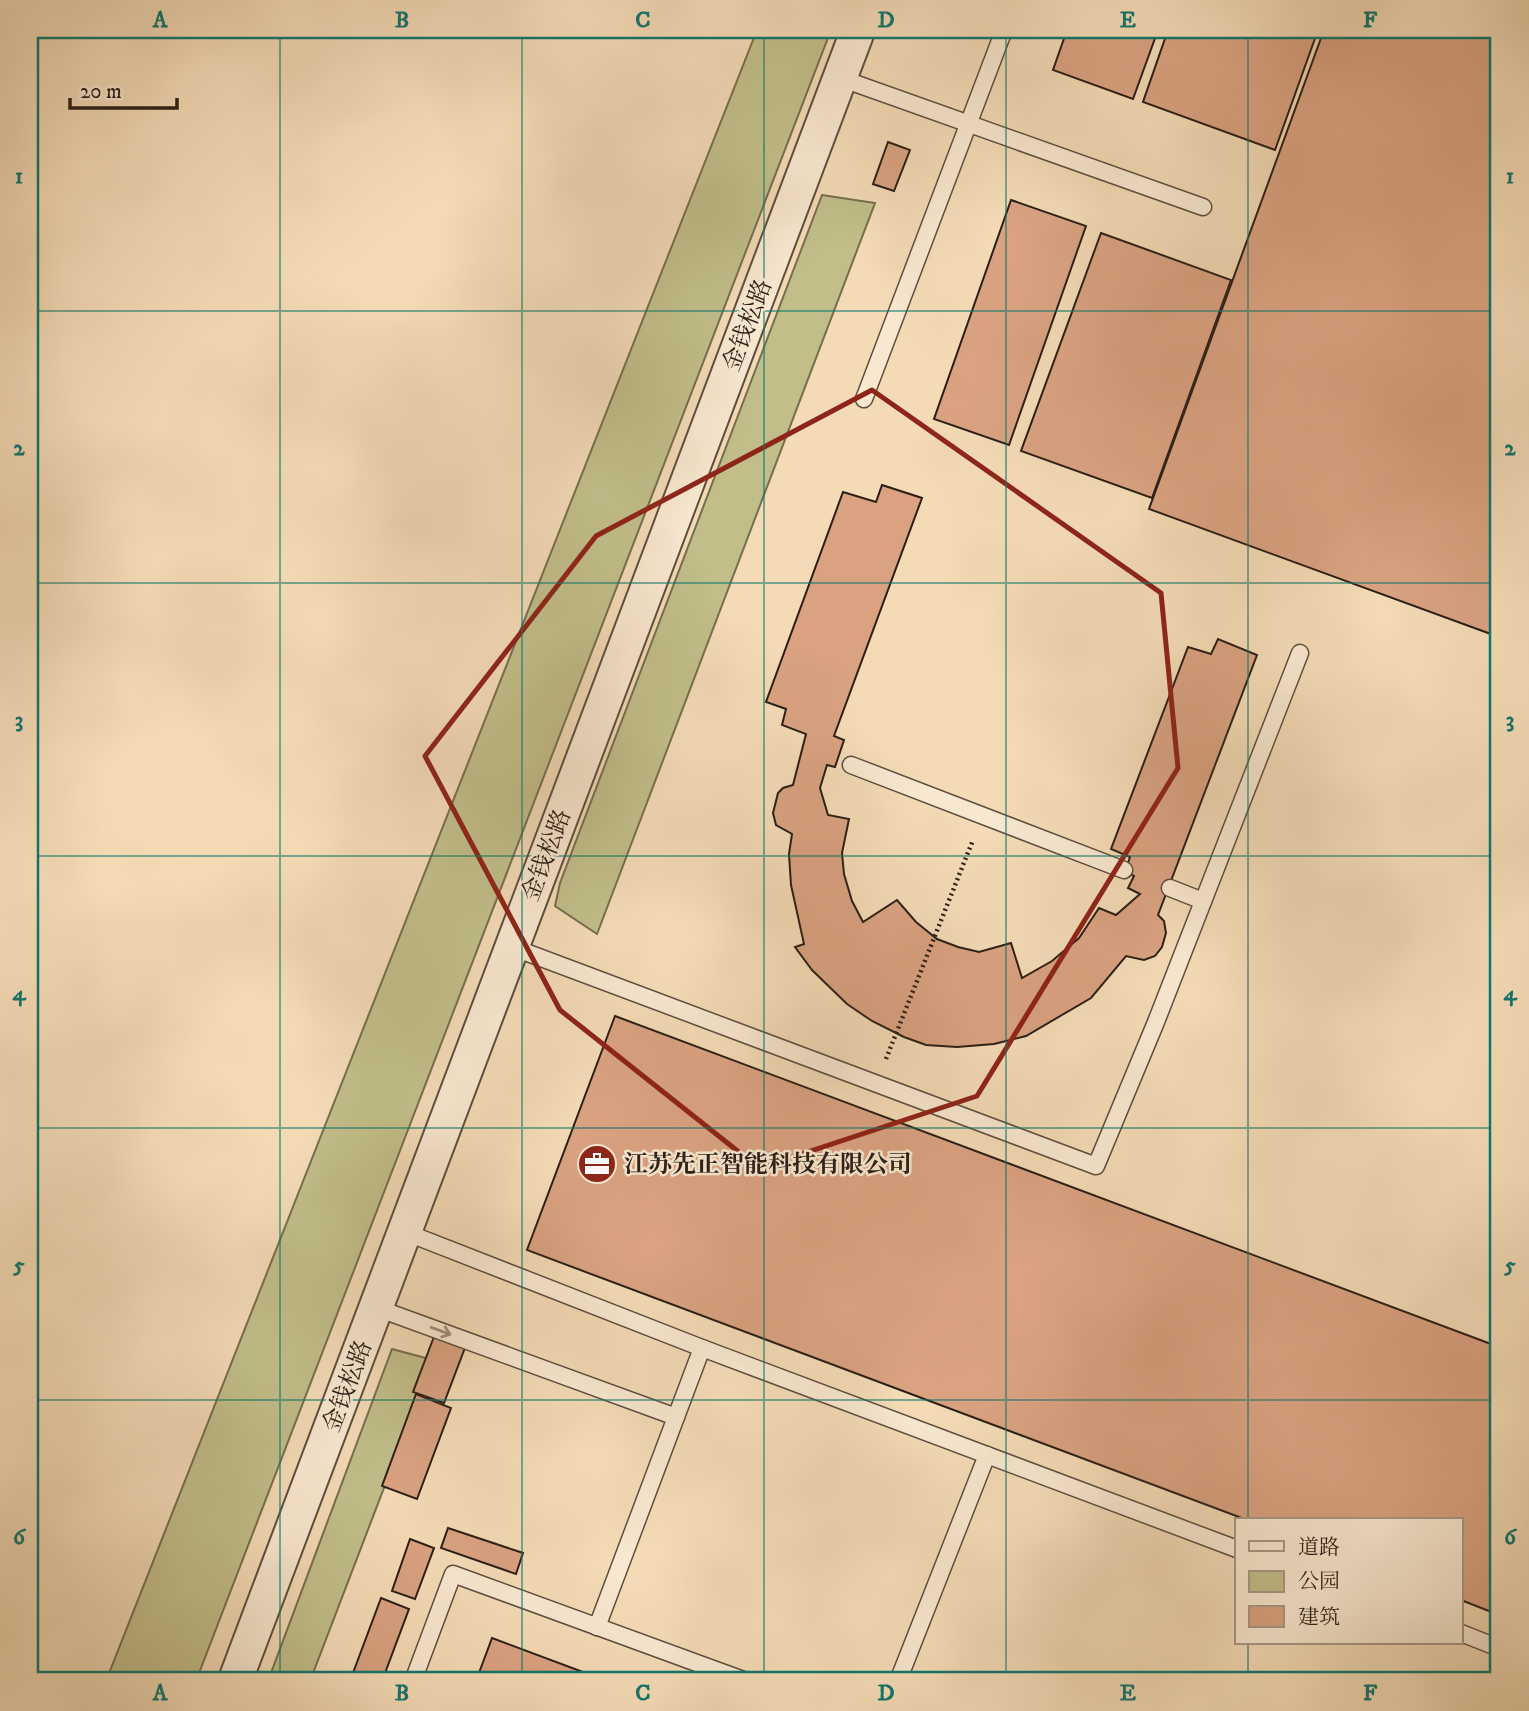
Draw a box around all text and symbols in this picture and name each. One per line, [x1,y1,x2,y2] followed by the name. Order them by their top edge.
[152,6,169,35] text: A
[395,6,409,35] text: B
[635,6,651,35] text: C
[877,6,895,35] text: D
[1120,6,1136,35] text: E
[1363,6,1378,35] text: F
[70,66,177,110] scale bar
[80,79,122,105] text: 20 m
[15,162,23,191] text: 1
[1506,162,1514,191] text: 1
[717,275,779,376] street label: 金钱松路
[13,434,25,463] text: 2
[1504,434,1516,463] text: 2
[15,706,23,735] text: 3
[1506,706,1514,735] text: 3
[516,805,578,906] street label: 金钱松路
[12,979,27,1008] text: 4
[1503,979,1518,1008] text: 4
[576,1143,618,1185] office icon: 江苏先正智能科技有限公司
[624,1150,912,1180] place label: 江苏先正智能科技有限公司
[12,1251,25,1280] text: 5
[1503,1251,1516,1280] text: 5
[429,1326,451,1339] one-way arrow
[317,1336,379,1437] street label: 金钱松路
[1235,1518,1462,1644] legend
[13,1523,27,1552] text: 6
[1504,1523,1518,1552] text: 6
[1298,1535,1340,1561] text: 道路
[1298,1569,1340,1595] text: 公园
[1298,1605,1340,1631] text: 建筑
[152,1679,169,1708] text: A
[395,1679,409,1708] text: B
[635,1679,651,1708] text: C
[877,1679,895,1708] text: D
[1120,1679,1136,1708] text: E
[1363,1679,1378,1708] text: F

